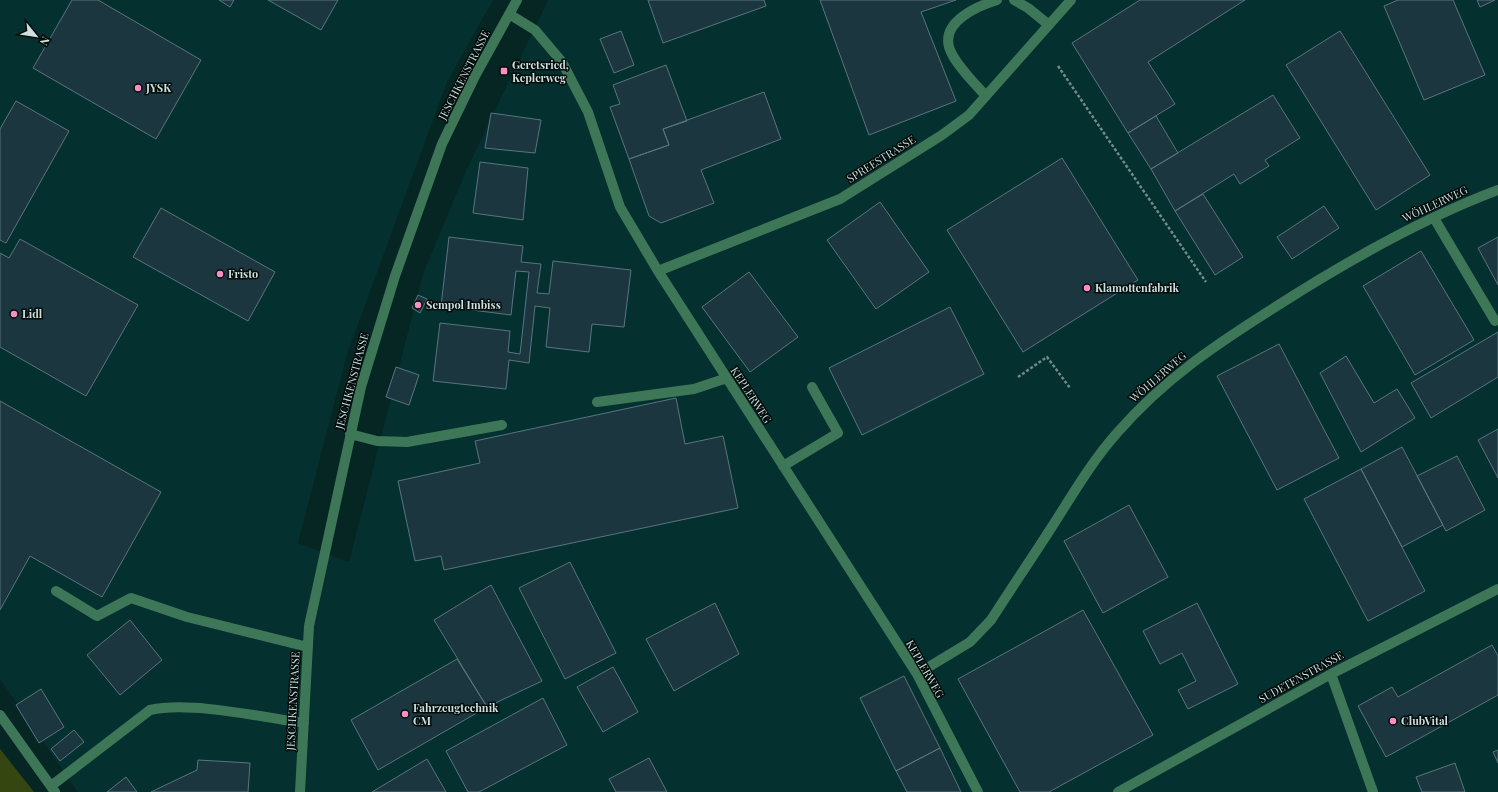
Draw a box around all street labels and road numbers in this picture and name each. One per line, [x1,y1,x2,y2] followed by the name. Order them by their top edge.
[434,27,493,123] street label: JESCHKENSTRASSE
[844,131,918,186] street label: SPREESTRASSE
[1399,182,1470,226] street label: WÖHLERWEG
[331,331,372,432] street label: JESCHKENSTRASSE
[1125,348,1189,406] street label: WÖHLERWEG
[728,364,775,426] street label: KEPLERWEG
[903,637,948,701] street label: KEPLERWEG
[1256,647,1346,706] street label: SUDETENSTRASSE
[282,651,303,752] street label: JESCHKENSTRASSE

